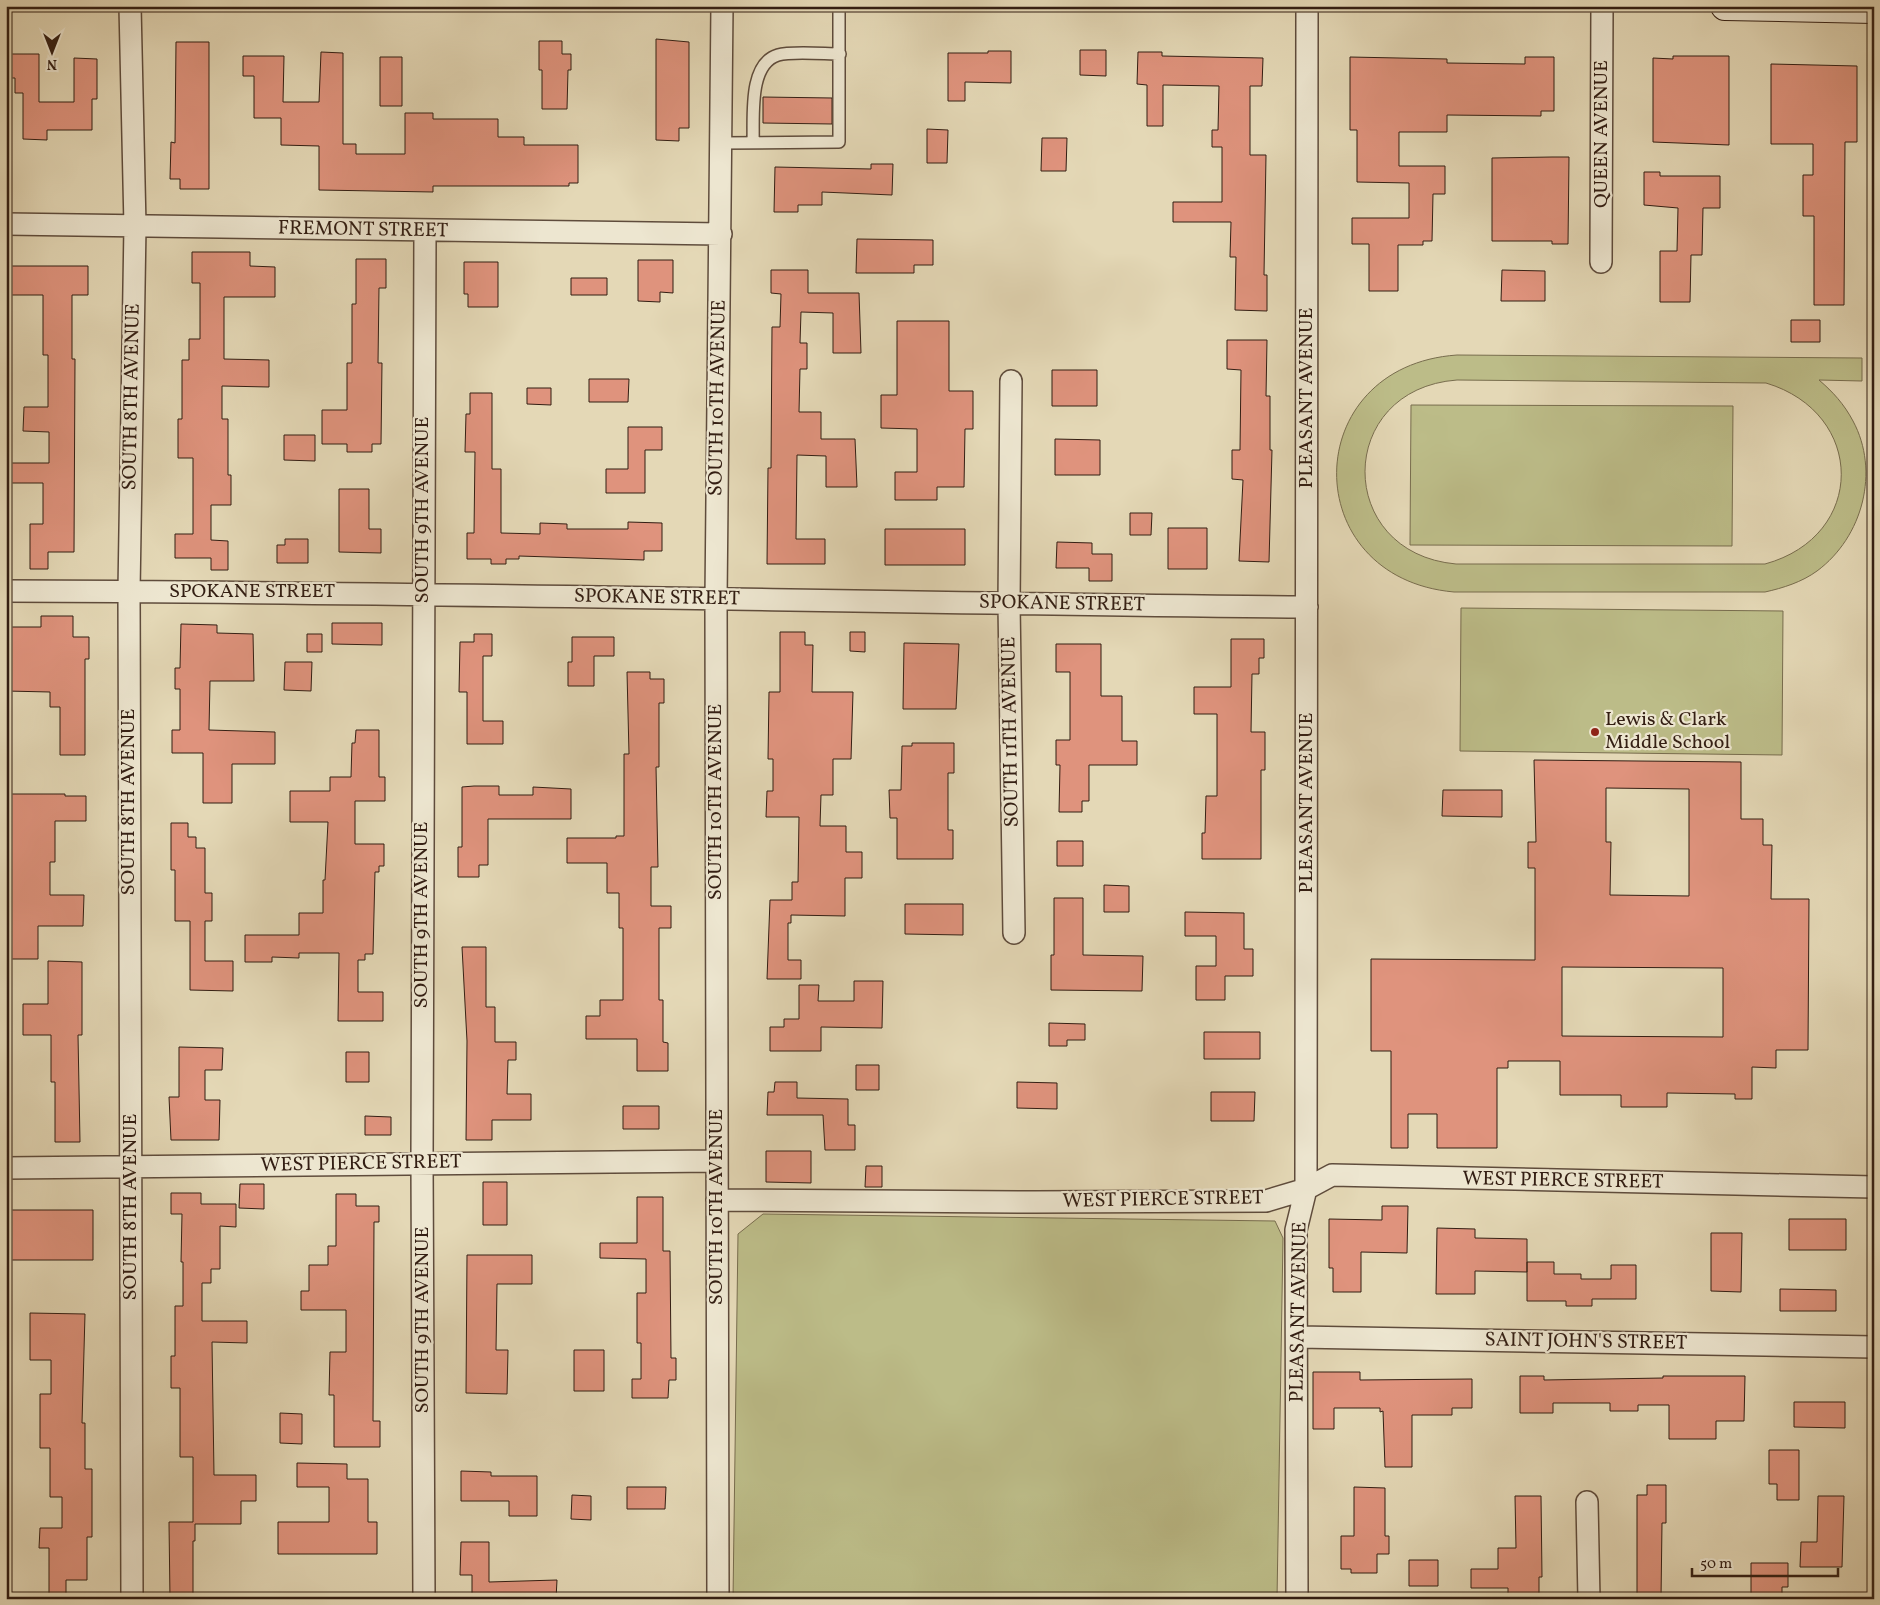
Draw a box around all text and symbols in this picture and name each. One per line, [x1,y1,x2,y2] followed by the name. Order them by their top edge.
[28,28,78,78] north arrow
[47,54,57,73] text: N
[1588,60,1616,208] street label: QUEEN AVENUE
[277,215,449,245] street label: FREMONT STREET
[702,299,734,497] street label: SOUTH 10TH AVENUE
[116,303,148,491] street label: SOUTH 8TH AVENUE
[1293,308,1321,488] street label: PLEASANT AVENUE
[409,416,437,604] street label: SOUTH 9TH AVENUE
[169,578,335,606] street label: SPOKANE STREET
[574,583,741,613] street label: SPOKANE STREET
[979,589,1146,619] street label: SPOKANE STREET
[995,636,1027,828] street label: SOUTH 11TH AVENUE
[702,704,730,900] street label: SOUTH 10TH AVENUE
[1605,706,1730,757] place label: Lewis & Clark Middle School
[115,709,143,895] street label: SOUTH 8TH AVENUE
[1293,713,1321,893] street label: PLEASANT AVENUE
[1589,726,1601,738] marker: Lewis & Clark Middle School
[408,821,436,1009] street label: SOUTH 9TH AVENUE
[703,1109,731,1305] street label: SOUTH 10TH AVENUE
[117,1114,145,1300] street label: SOUTH 8TH AVENUE
[260,1148,462,1180] street label: WEST PIERCE STREET
[1462,1165,1664,1197] street label: WEST PIERCE STREET
[1062,1184,1264,1216] street label: WEST PIERCE STREET
[1283,1221,1315,1403] street label: PLEASANT AVENUE
[409,1226,437,1414] street label: SOUTH 9TH AVENUE
[1484,1326,1688,1358] street label: SAINT JOHN'S STREET
[1692,1545,1839,1577] scale bar
[1700,1554,1732,1575] text: 50 m

